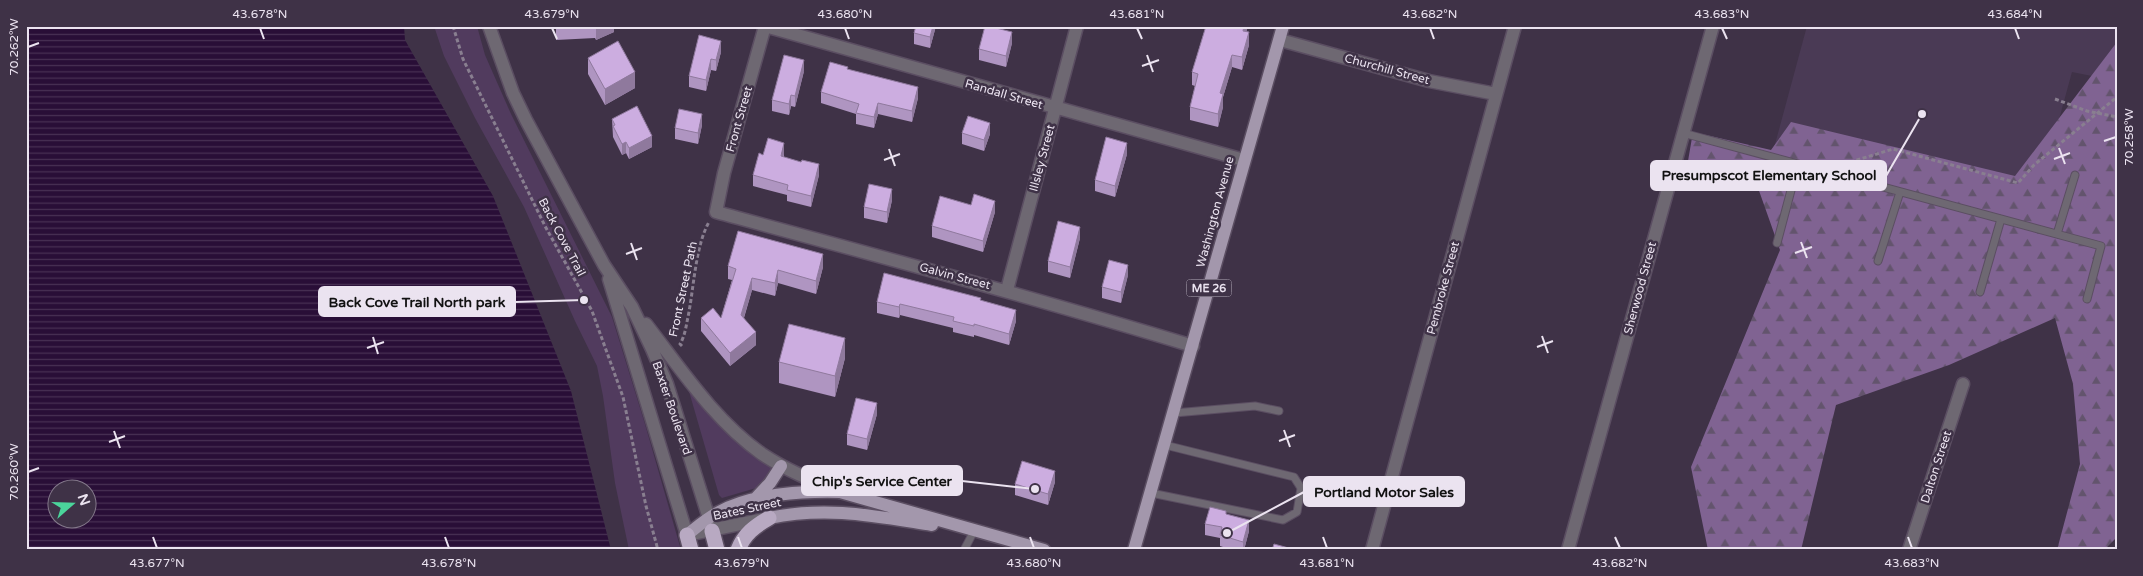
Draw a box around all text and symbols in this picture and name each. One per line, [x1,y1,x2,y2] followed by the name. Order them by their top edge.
[233,7,287,21] text: 43.678°N
[525,7,579,21] text: 43.679°N
[818,7,872,21] text: 43.680°N
[1110,7,1164,21] text: 43.681°N
[1403,7,1457,21] text: 43.682°N
[1695,7,1749,21] text: 43.683°N
[1988,7,2042,21] text: 43.684°N
[7,18,21,76] text: 70.262°W
[1343,51,1431,87] street label: Churchill Street
[963,76,1045,112] street label: Randall Street
[723,84,755,154] street label: Front Street
[2122,108,2136,166] text: 70.258°W
[1026,123,1058,193] street label: Illsley Street
[1193,155,1237,269] street label: Washington Avenue
[1651,161,1886,190] callout: Presumpscot Elementary School
[1661,167,1877,184] text: Presumpscot Elementary School
[535,195,589,279] street label: Back Cove Trail
[666,240,700,338] street label: Front Street Path
[1424,240,1462,336] street label: Pembroke Street
[1621,240,1659,336] street label: Sherwood Street
[918,260,992,292] street label: Galvin Street
[1186,280,1232,296] road number: ME 26
[319,287,515,316] callout: Back Cove Trail North park
[329,294,506,311] text: Back Cove Trail North park
[649,359,695,457] street label: Baxter Boulevard
[1918,429,1954,505] street label: Dalton Street
[7,443,21,501] text: 70.260°W
[802,466,962,495] callout: Chip's Service Center
[812,473,953,490] text: Chip's Service Center
[1304,477,1464,506] callout: Portland Motor Sales
[48,478,98,528] north arrow
[1314,484,1454,501] text: Portland Motor Sales
[74,492,94,508] text: N
[712,495,783,523] street label: Bates Street
[129,556,185,570] text: 43.677°N
[422,556,476,570] text: 43.678°N
[715,556,769,570] text: 43.679°N
[1007,556,1061,570] text: 43.680°N
[1300,556,1354,570] text: 43.681°N
[1593,556,1647,570] text: 43.682°N
[1885,556,1939,570] text: 43.683°N

